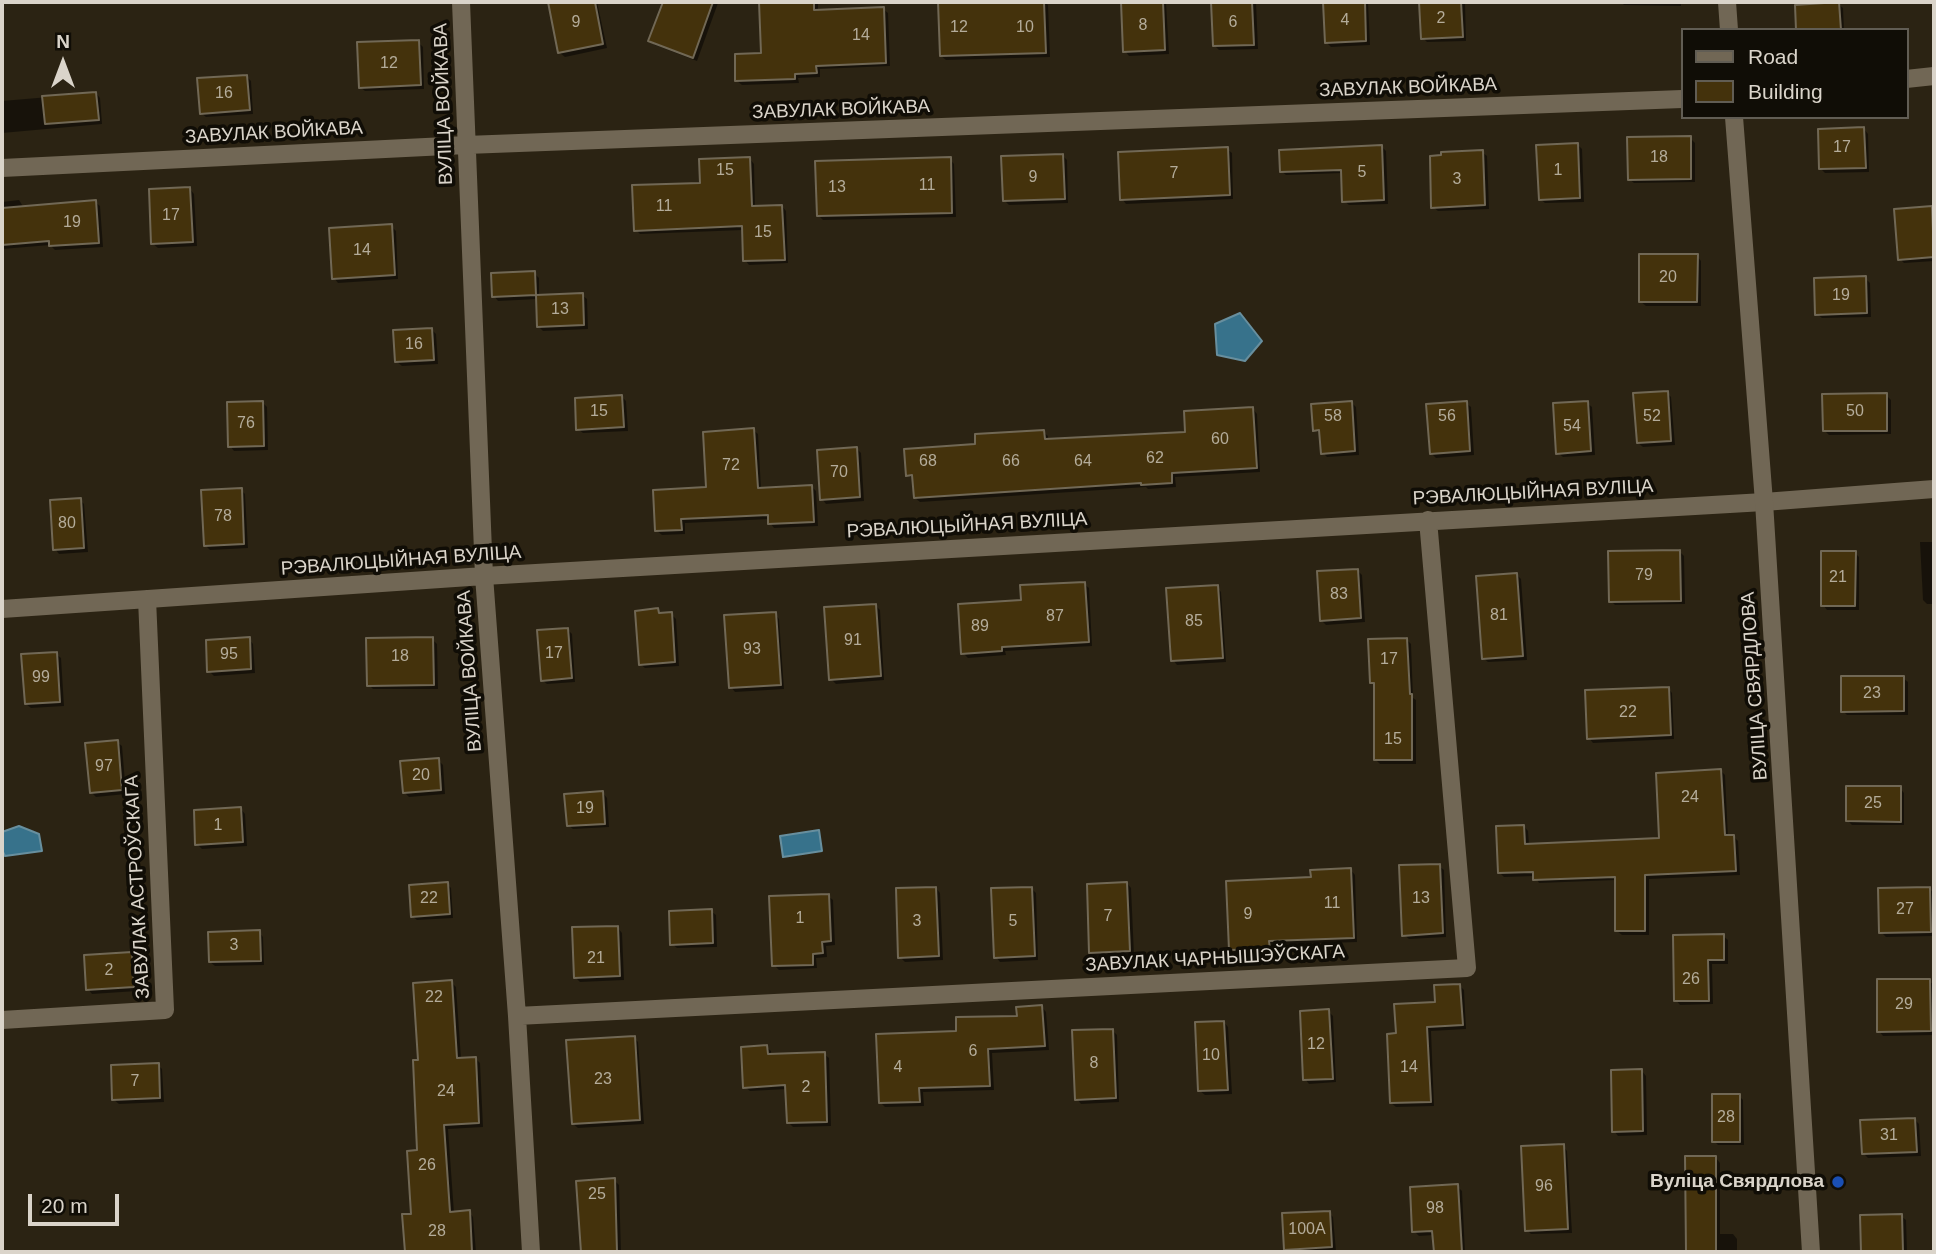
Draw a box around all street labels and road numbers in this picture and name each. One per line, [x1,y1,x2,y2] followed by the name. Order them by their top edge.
[430,23,458,185] street label: ВУЛІЦА ВОЙКАВА
[1319,74,1497,102] street label: ЗАВУЛАК ВОЙКАВА
[752,96,930,124] street label: ЗАВУЛАК ВОЙКАВА
[184,117,364,149] street label: ЗАВУЛАК ВОЙКАВА
[1412,475,1654,511] street label: РЭВАЛЮЦЫЙНАЯ ВУЛІЦА
[846,508,1088,544] street label: РЭВАЛЮЦЫЙНАЯ ВУЛІЦА
[280,541,522,581] street label: РЭВАЛЮЦЫЙНАЯ ВУЛІЦА
[453,589,487,753] street label: ВУЛІЦА ВОЙКАВА
[1737,591,1773,781] street label: ВУЛІЦА СВЯРДЛОВА
[121,774,155,1000] street label: ЗАВУЛАК АСТРОЎСКАГА
[1085,941,1345,977] street label: ЗАВУЛАК ЧАРНЫШЭЎСКАГА

